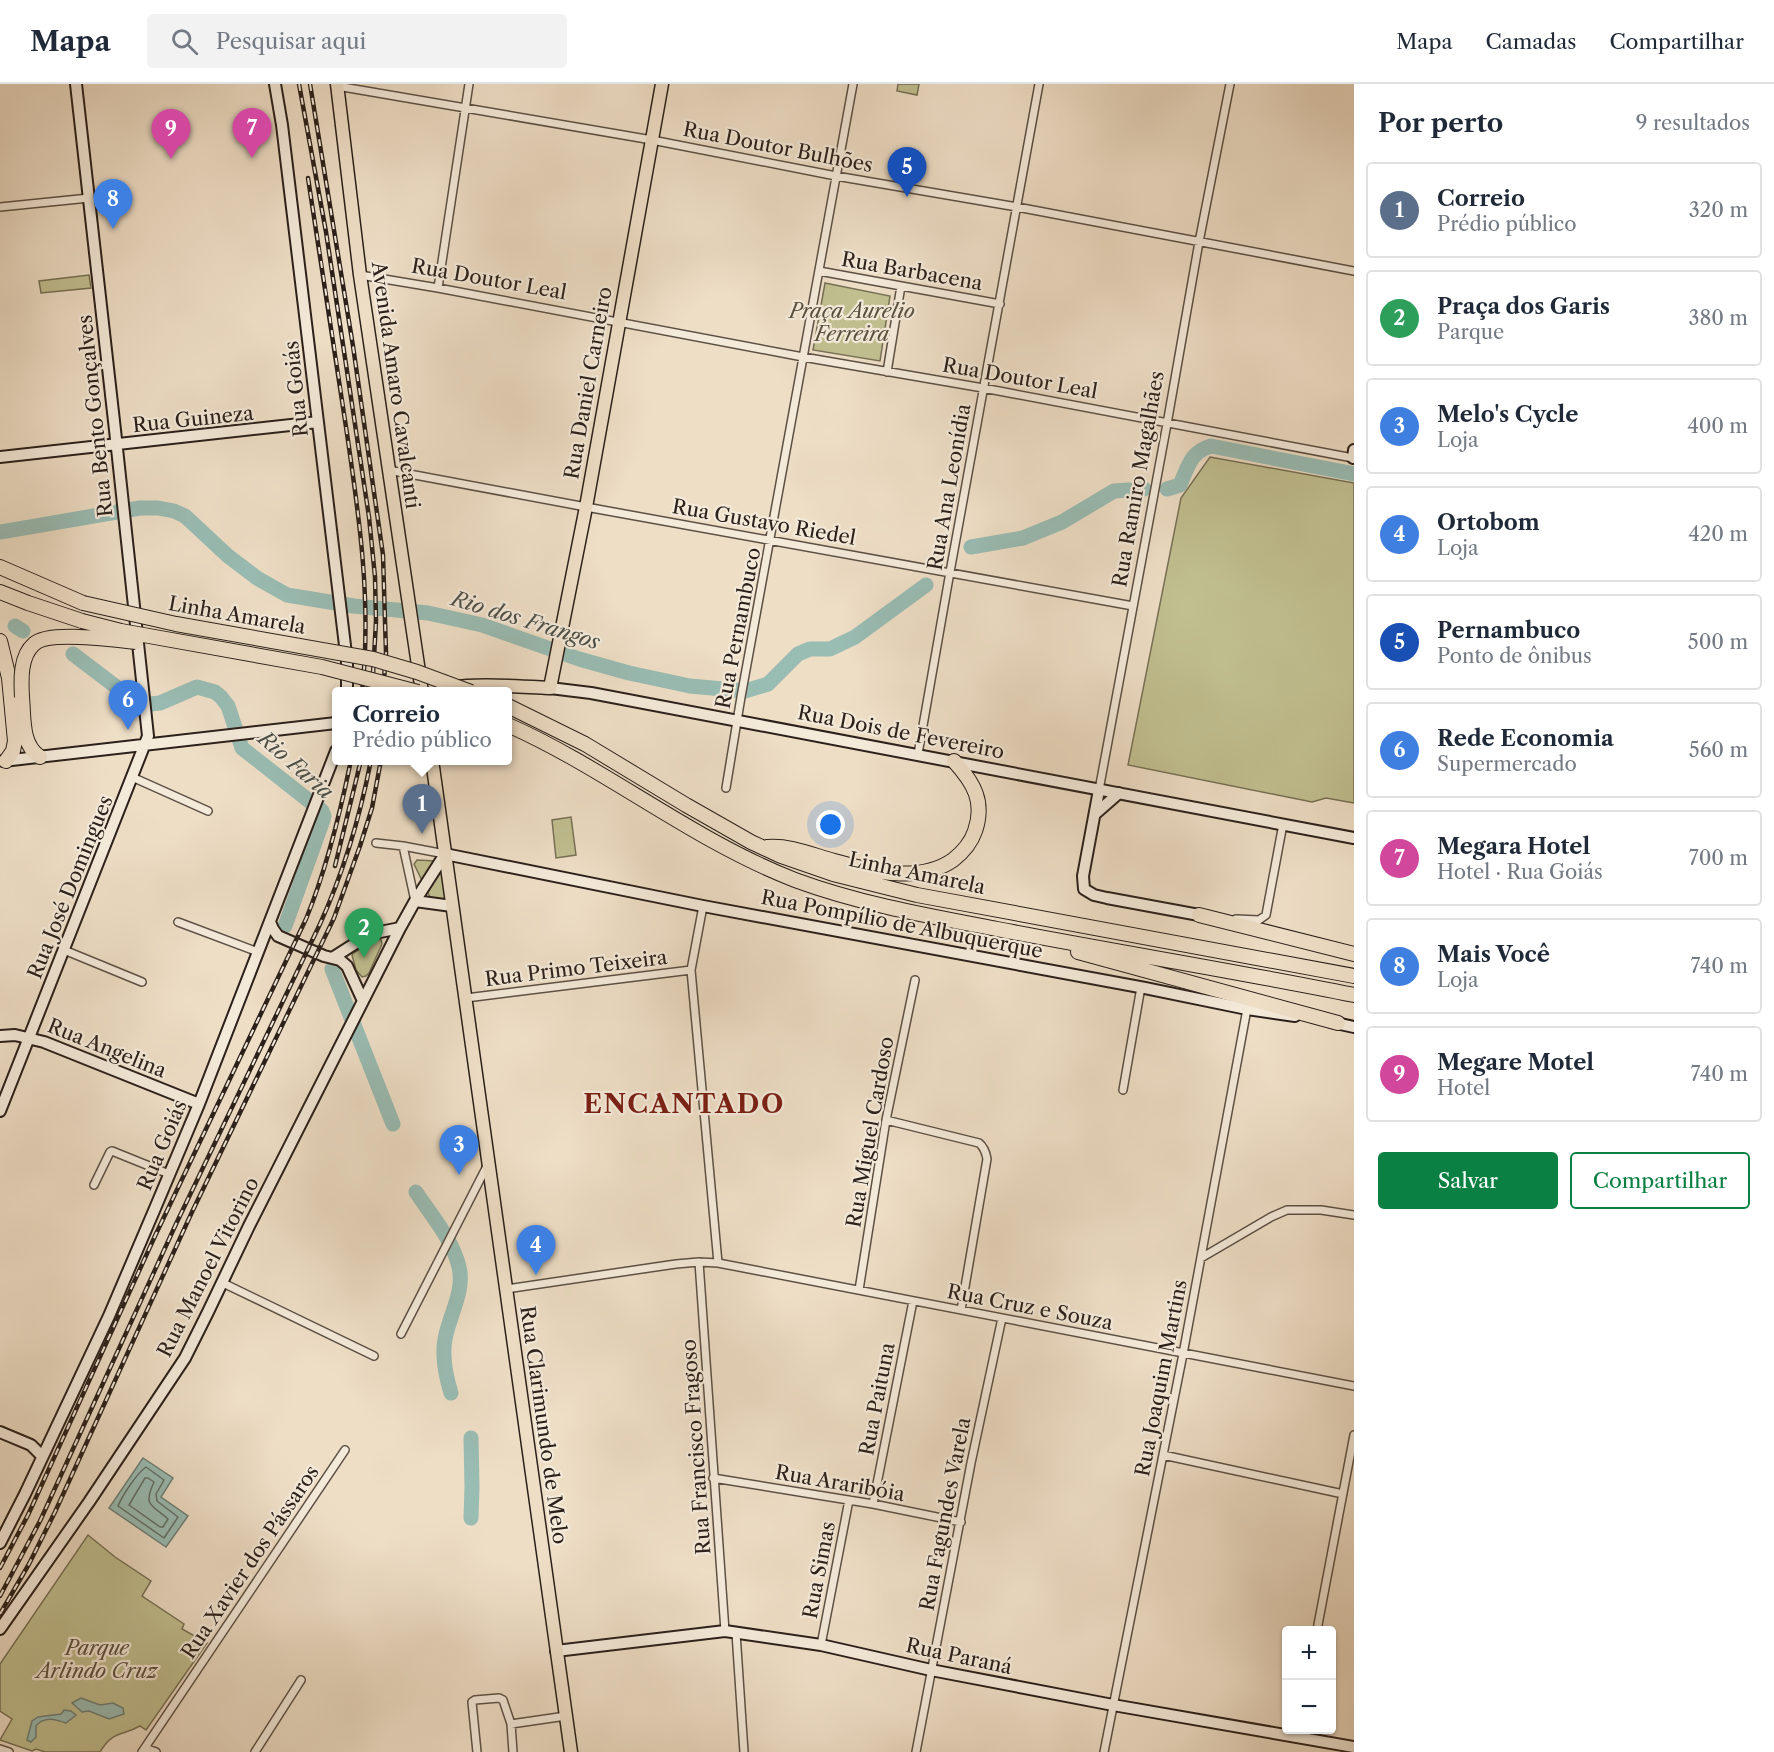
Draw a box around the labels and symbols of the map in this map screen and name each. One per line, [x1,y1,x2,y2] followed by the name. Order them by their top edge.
[232,109,272,158] pin: 7
[152,110,190,159] pin: 9
[681,117,875,177] street label: Rua Doutor Bulhões
[888,147,926,197] pin: 5
[94,180,132,229] pin: 8
[840,247,985,295] street label: Rua Barbacena
[410,254,568,304] street label: Rua Doutor Leal
[367,259,425,510] street label: Avenida Amaro Cavalcanti
[559,285,617,481] street label: Rua Daniel Carneiro
[787,299,915,346] park label: Praça Aurelio Ferreira
[72,314,118,518] street label: Rua Bento Gonçalves
[279,340,313,438] street label: Rua Goiás
[941,353,1099,403] street label: Rua Doutor Leal
[1107,369,1169,589] street label: Rua Ramiro Magalhães
[131,401,255,437] street label: Rua Guineza
[923,401,976,572] street label: Rua Ana Leonídia
[670,494,858,550] street label: Rua Gustavo Riedel
[711,545,765,711] street label: Rua Pernambuco
[447,585,604,655] water label: Rio dos Frangos
[167,591,308,639] street label: Linha Amarela
[108,680,148,730] pin: 6
[796,700,1006,764] street label: Rua Dois de Fevereiro
[252,724,339,805] water label: Rio Faria
[402,784,442,834] pin: 1
[22,792,118,982] street label: Rua José Domingues
[816,810,845,839] your location
[847,847,988,899] street label: Linha Amarela
[759,885,1045,963] street label: Rua Pompílio de Albuquerque
[344,908,384,958] pin: 2
[483,945,669,991] street label: Rua Primo Teixeira
[44,1013,170,1083] street label: Rua Angelina
[841,1035,899,1229] street label: Rua Miguel Cardoso
[583,1088,785,1120] district label: ENCANTADO
[132,1096,192,1194] street label: Rua Goiás
[440,1126,478,1175] pin: 3
[152,1173,264,1361] street label: Rua Manoel Vitorino
[516,1226,556,1275] pin: 4
[1130,1278,1192,1478] street label: Rua Joaquim Martins
[945,1279,1115,1335] street label: Rua Cruz e Souza
[515,1304,573,1546] street label: Rua Clarimundo de Melo
[677,1339,715,1555] street label: Rua Francisco Fragoso
[854,1340,900,1458] street label: Rua Paituna
[914,1415,976,1613] street label: Rua Fagundes Varela
[773,1460,907,1506] street label: Rua Araribóia
[176,1461,324,1663] street label: Rua Xavier dos Pássaros
[798,1519,840,1621] street label: Rua Simas
[904,1633,1015,1679] street label: Rua Paraná
[33,1636,159,1683] park label: Parque Arlindo Cruz

